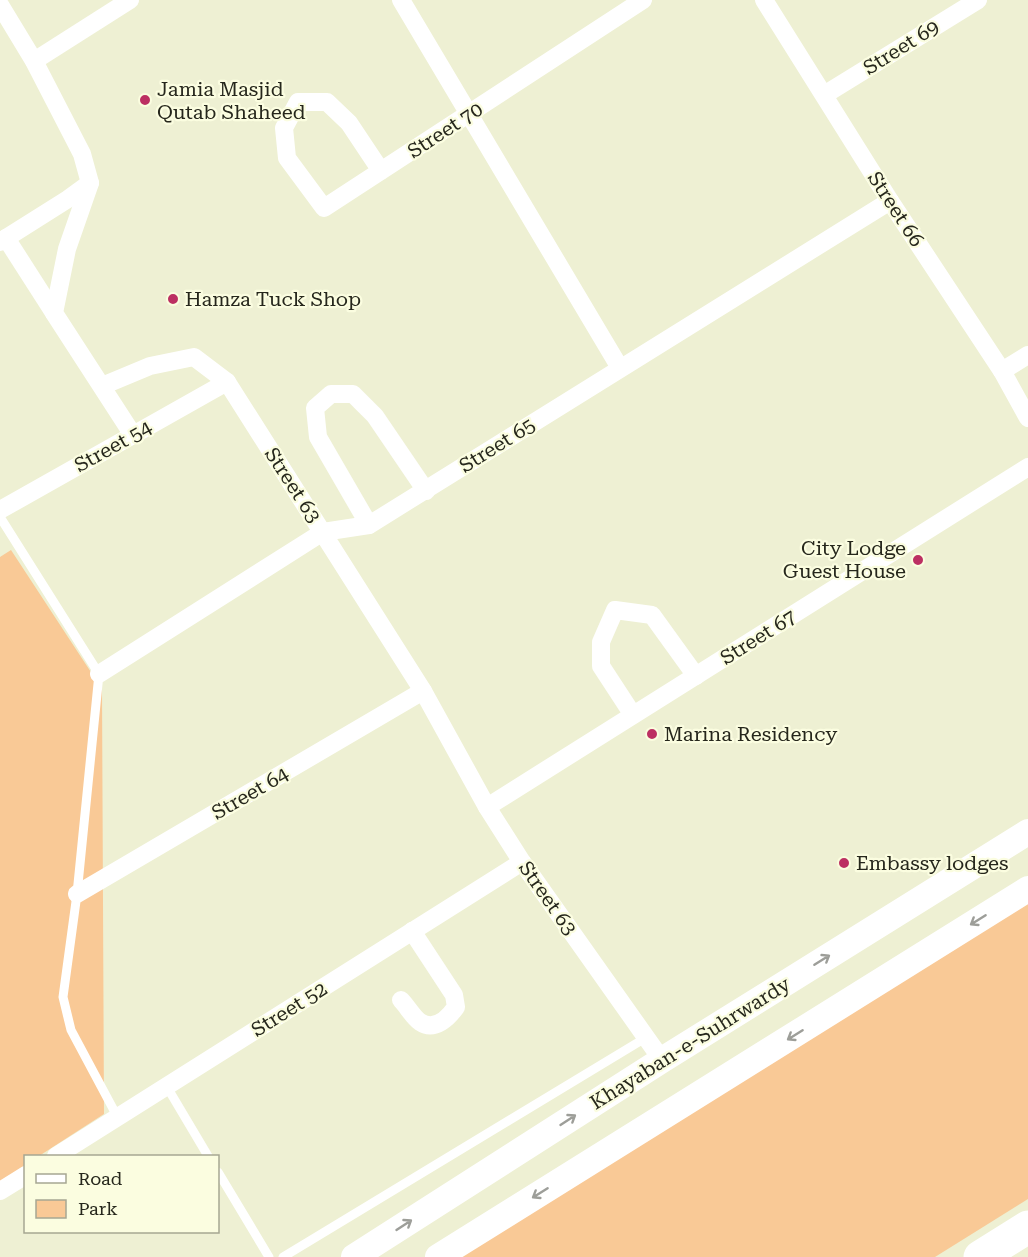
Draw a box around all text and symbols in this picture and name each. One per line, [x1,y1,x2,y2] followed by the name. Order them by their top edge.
[859,14,943,80] street label: Street 69
[157,77,306,124] place label: Jamia Masjid Qutab Shaheed
[138,93,152,107] marker: Jamia Masjid Qutab Shaheed
[403,97,487,163] street label: Street 70
[863,167,929,251] street label: Street 66
[185,287,361,311] place label: Hamza Tuck Shop
[166,292,180,306] marker: Hamza Tuck Shop
[455,412,539,478] street label: Street 65
[70,415,157,477] street label: Street 54
[260,443,326,527] street label: Street 63
[783,536,906,583] place label: City Lodge Guest House
[911,553,925,567] marker: City Lodge Guest House
[716,604,800,670] street label: Street 67
[664,722,838,746] place label: Marina Residency
[645,727,659,741] marker: Marina Residency
[207,761,293,825] street label: Street 64
[856,851,1009,875] place label: Embassy lodges
[514,856,582,940] street label: Street 63
[837,856,851,870] marker: Embassy lodges
[970,915,987,927] one-way arrow
[813,954,830,966] one-way arrow
[586,971,795,1114] street label: Khayaban-e-Suhrwardy
[247,976,331,1042] street label: Street 52
[787,1029,804,1041] one-way arrow
[559,1114,576,1126] one-way arrow
[24,1155,219,1233] legend
[78,1168,123,1189] text: Road
[532,1188,549,1200] one-way arrow
[78,1198,118,1219] text: Park
[395,1219,412,1232] one-way arrow

